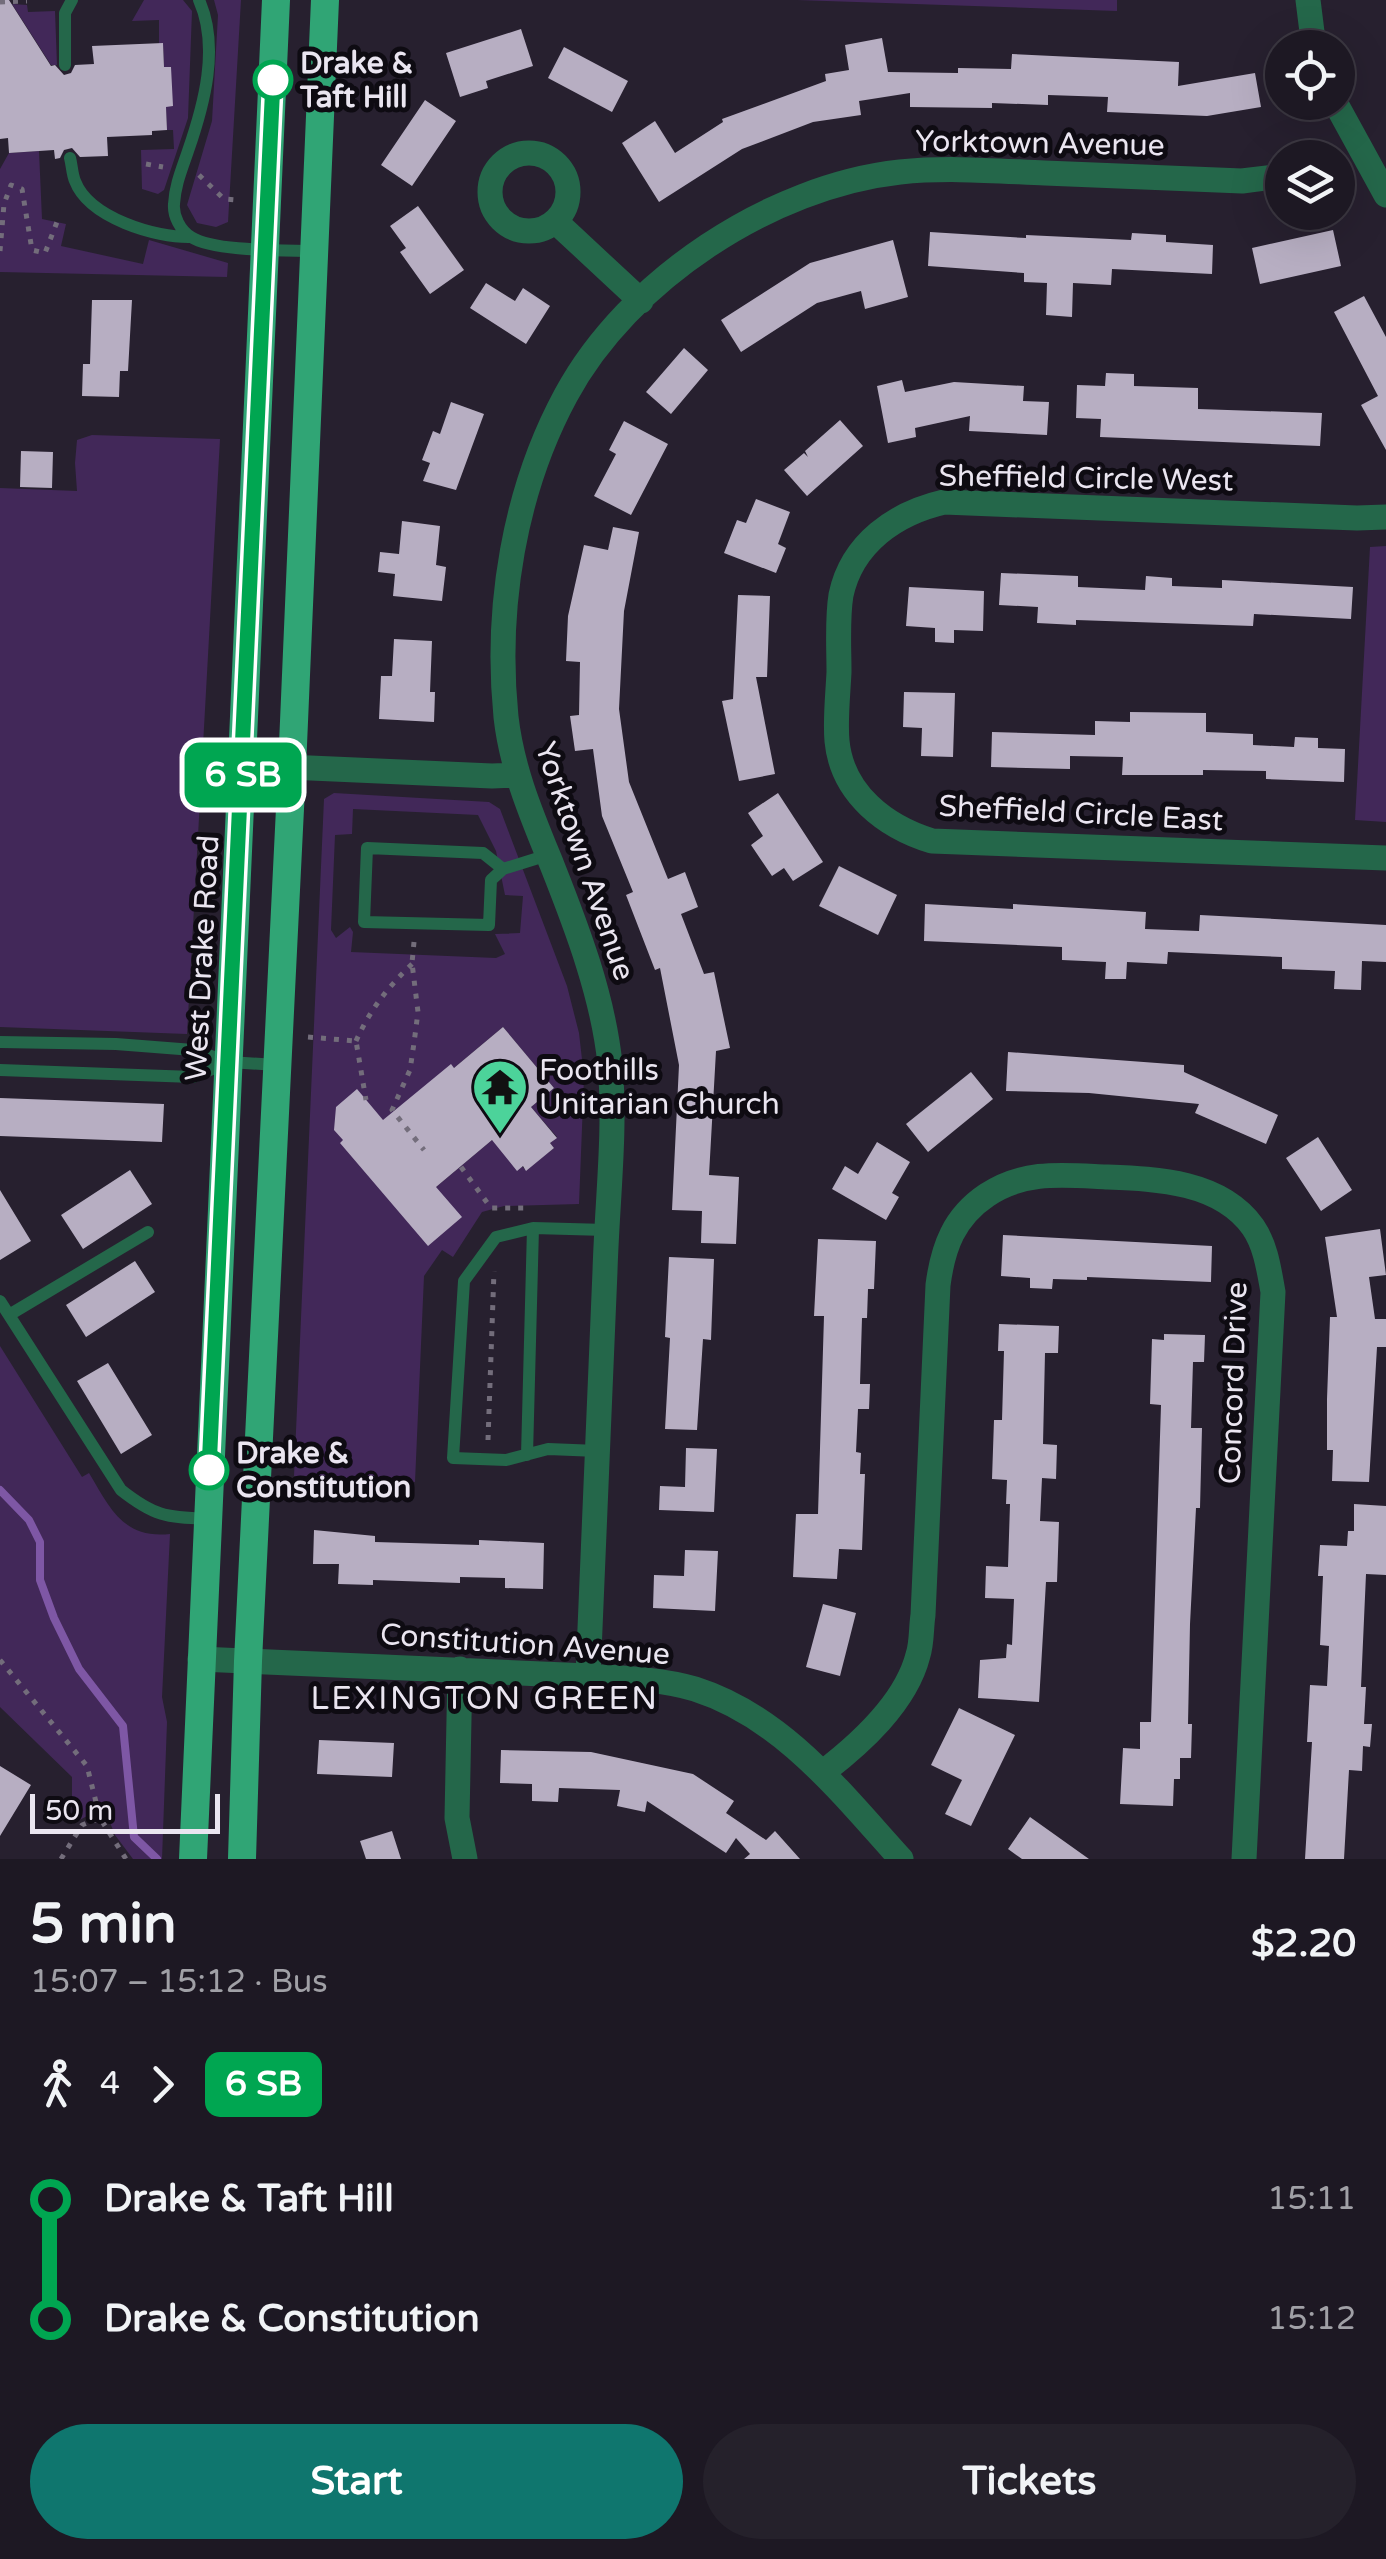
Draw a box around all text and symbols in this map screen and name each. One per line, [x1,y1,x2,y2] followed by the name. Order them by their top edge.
[1265,30,1355,230] map controls
[1265,30,1355,120] button: locate
[299,45,413,116] place label: Drake & Taft Hill
[254,61,292,99] marker: Drake & Taft Hill
[915,123,1165,164] street label: Yorktown Avenue
[1265,140,1355,230] button: layers
[938,457,1234,500] street label: Sheffield Circle West
[526,737,643,985] street label: Yorktown Avenue
[173,742,313,808] line badge: 6 SB
[205,754,281,796] text: 6 SB
[938,788,1224,839] street label: Sheffield Circle East
[178,834,227,1082] street label: West Drake Road
[539,1052,780,1123] place label: Foothills Unitarian Church
[470,1057,530,1136] temple icon: Foothills Unitarian Church
[1211,1281,1256,1485] street label: Concord Drive
[236,1435,411,1506] place label: Drake & Constitution
[190,1451,228,1489] marker: Drake & Constitution
[379,1616,671,1673] street label: Constitution Avenue
[310,1680,660,1718] district label: LEXINGTON GREEN
[30,1789,220,1834] scale bar
[45,1794,113,1828] text: 50 m
[30,1892,177,1958] text: 5 min
[1251,1921,1356,1967] text: $2.20
[30,1963,328,2001] text: 15:07 – 15:12 · Bus
[30,2057,85,2112] icon: walk
[135,2057,190,2112] icon: forward
[225,2063,302,2105] text: 6 SB
[100,2065,120,2103] text: 4
[104,2176,394,2222] text: Drake & Taft Hill
[1267,2180,1356,2218] text: 15:11
[104,2296,480,2342] text: Drake & Constitution
[1267,2300,1356,2338] text: 15:12
[30,2424,683,2539] button: Start
[703,2424,1356,2539] button: Tickets

